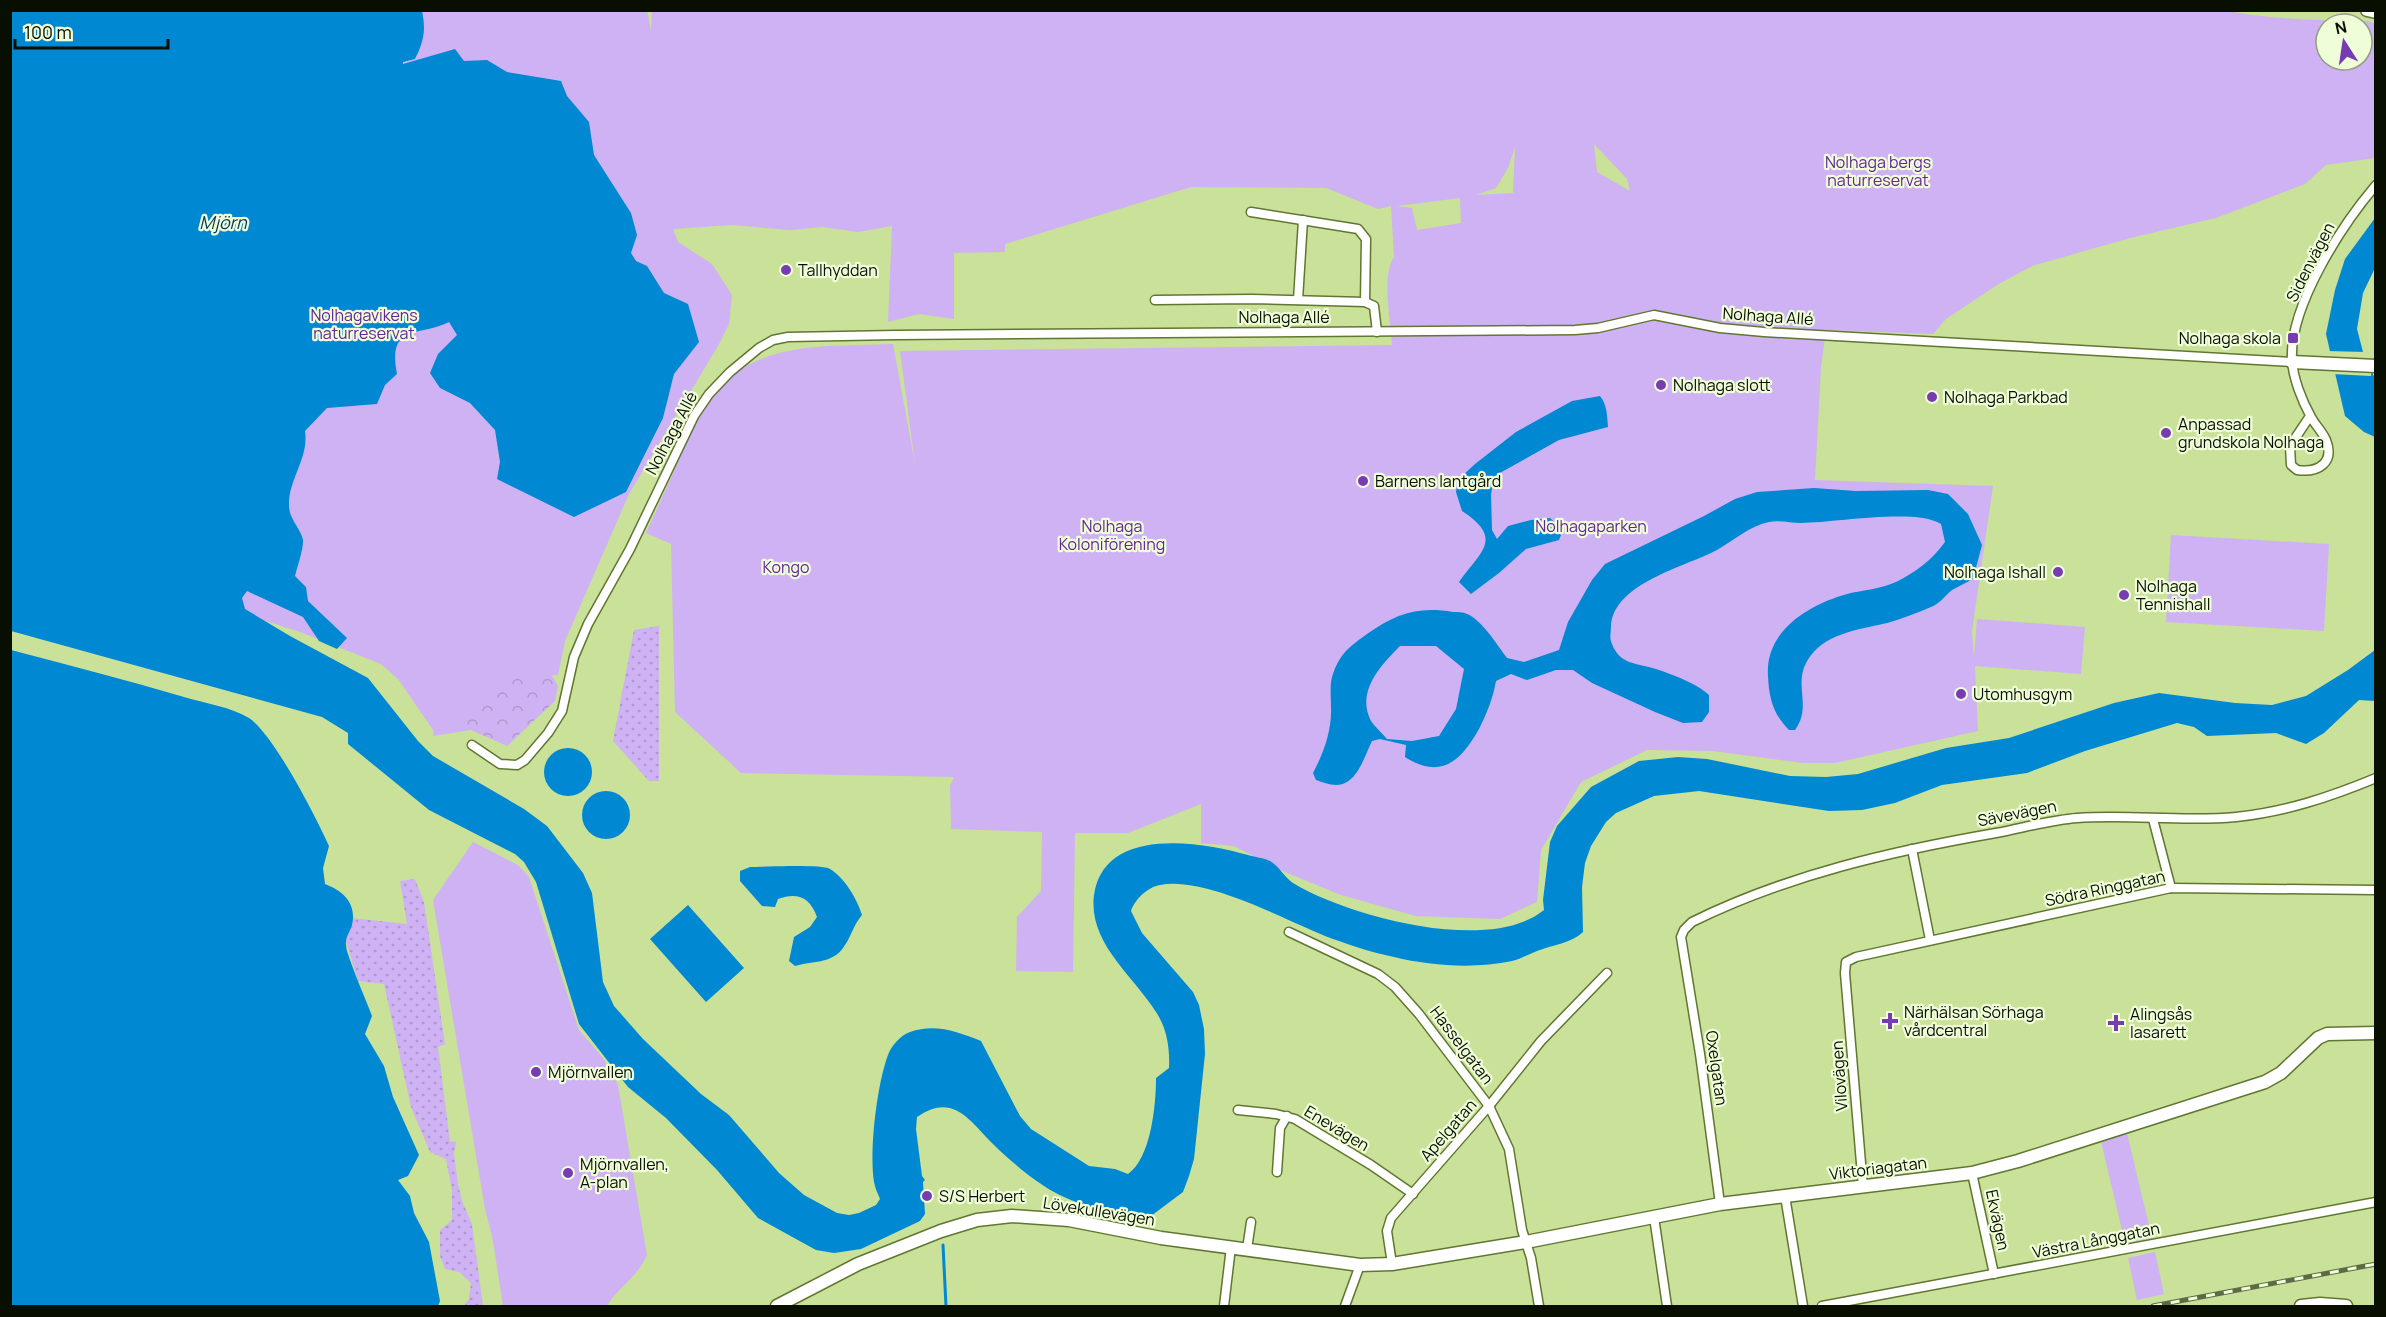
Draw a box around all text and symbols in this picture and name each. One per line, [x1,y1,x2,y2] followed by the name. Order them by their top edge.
[15,12,168,50] scale bar
[2314,12,2374,72] north arrow
[2333,15,2349,39] text: N
[24,20,72,44] text: 100 m
[1825,151,1931,191] park label: Nolhaga bergs naturreservat
[199,210,248,234] water label: Mjörn
[2281,219,2339,305] street label: Sidenvägen
[798,259,878,281] place label: Tallhyddan
[779,263,793,277] marker: Tallhyddan
[1722,302,1814,330] street label: Nolhaga Allé
[310,304,418,344] park label: Nolhagavikens naturreservat
[1238,306,1330,328] street label: Nolhaga Allé
[2179,327,2281,349] place label: Nolhaga skola
[2286,331,2300,345] marker: Nolhaga skola
[1673,374,1771,396] place label: Nolhaga slott
[1654,378,1668,392] marker: Nolhaga slott
[1944,386,2068,408] place label: Nolhaga Parkbad
[640,388,702,478] street label: Nolhaga Allé
[1925,390,1939,404] marker: Nolhaga Parkbad
[2178,413,2324,453] place label: Anpassad grundskola Nolhaga
[2159,426,2173,440] marker: Anpassad grundskola Nolhaga
[1375,470,1501,492] place label: Barnens lantgård
[1356,474,1370,488] marker: Barnens lantgård
[1059,515,1165,555] park label: Nolhaga Koloniförening
[1535,515,1647,537] park label: Nolhagaparken
[763,556,809,578] park label: Kongo
[1944,561,2046,583] place label: Nolhaga Ishall
[2051,565,2065,579] marker: Nolhaga Ishall
[2136,575,2210,615] place label: Nolhaga Tennishall
[2117,588,2131,602] marker: Nolhaga Tennishall
[1973,683,2072,705] place label: Utomhusgym
[1954,687,1968,701] marker: Utomhusgym
[1976,795,2058,831] street label: Sävevägen
[2043,865,2167,911] street label: Södra Ringgatan
[1425,1001,1499,1089] street label: Hasselgatan
[1904,1001,2044,1041] place label: Närhälsan Sörhaga vårdcentral
[2130,1003,2192,1043] place label: Alingsås lasarett
[1881,1012,1899,1030] marker: Närhälsan Sörhaga vårdcentral
[2107,1014,2125,1032] marker: Alingsås lasarett
[1701,1029,1733,1107] street label: Oxelgatan
[1826,1040,1852,1112] street label: Vilovägen
[548,1061,633,1083] place label: Mjörnvallen
[529,1065,543,1079] marker: Mjörnvallen
[1415,1094,1481,1166] street label: Apelgatan
[1300,1100,1374,1156] street label: Enevägen
[1828,1151,1928,1185] street label: Viktoriagatan
[580,1153,669,1193] place label: Mjörnvallen, A-plan
[561,1166,575,1180] marker: Mjörnvallen, A-plan
[939,1185,1025,1207] place label: S/S Herbert
[1981,1188,2015,1252] street label: Ekvägen
[920,1189,934,1203] marker: S/S Herbert
[1041,1191,1157,1231] street label: Lövekullevägen
[2030,1217,2162,1263] street label: Västra Långgatan

